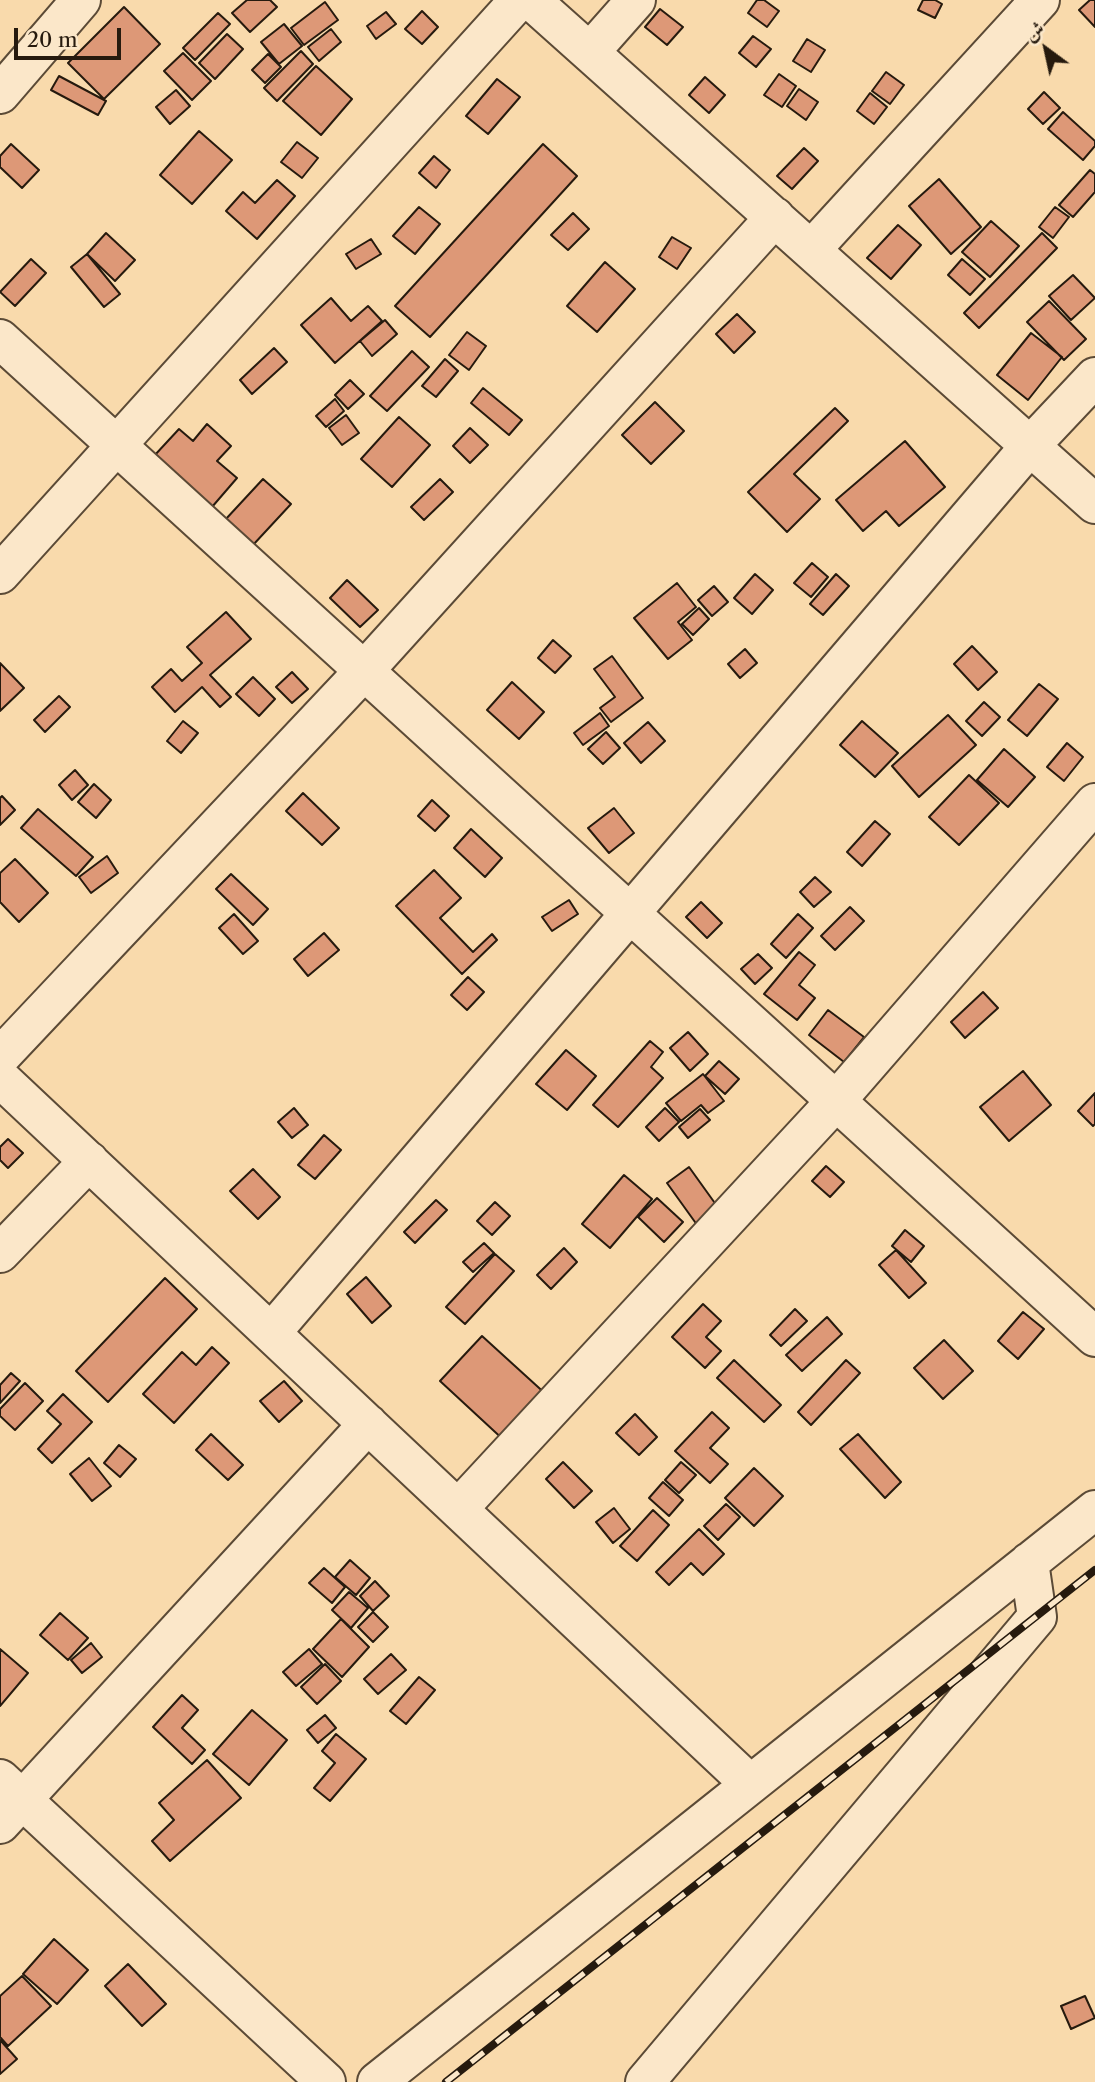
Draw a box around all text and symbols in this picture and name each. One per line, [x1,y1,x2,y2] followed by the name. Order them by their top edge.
[18,14,124,58] scale bar
[1011,14,1081,84] north arrow
[1020,16,1048,46] text: ش
[27,27,78,52] text: 20 m

